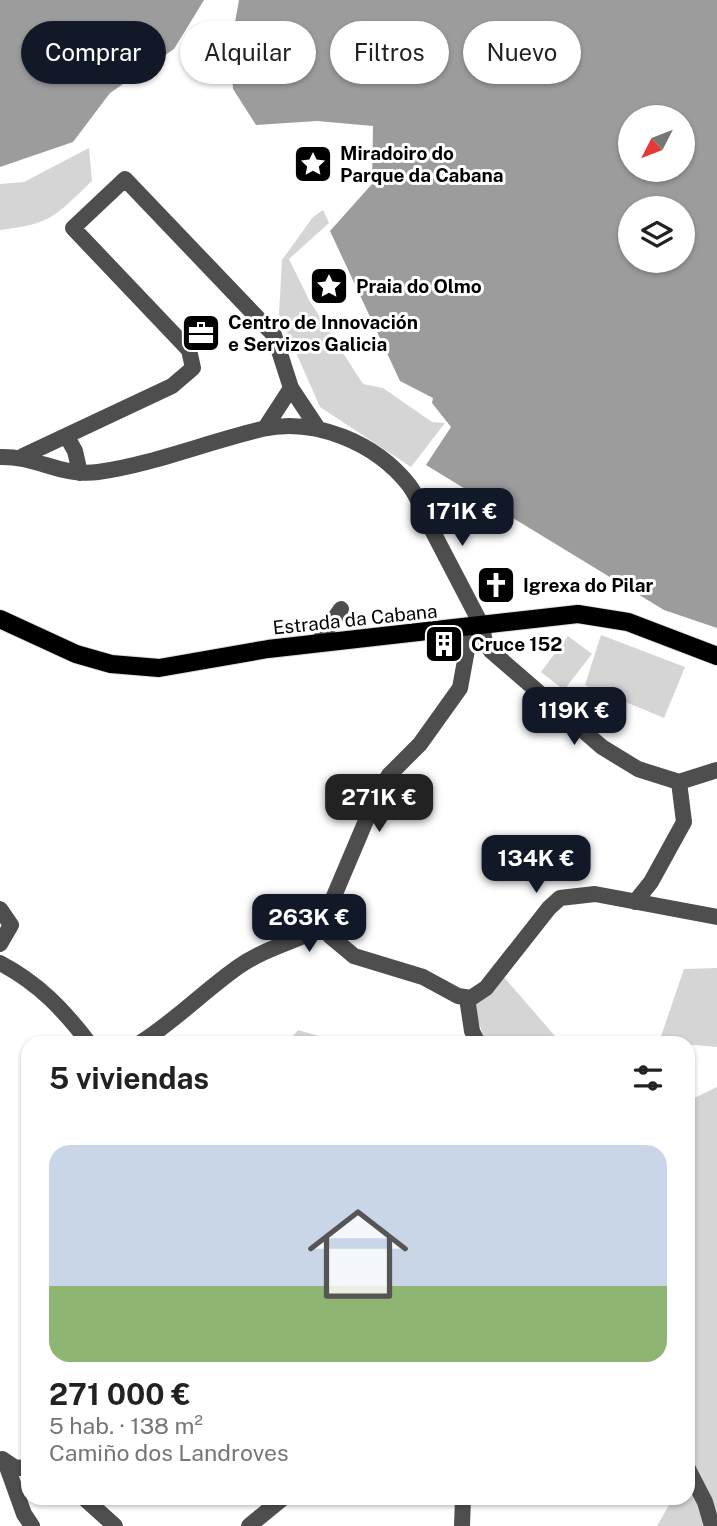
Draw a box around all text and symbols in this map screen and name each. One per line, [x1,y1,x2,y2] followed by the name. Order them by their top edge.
[21,21,166,84] chip: Comprar
[180,21,316,84] chip: Alquilar
[330,21,449,84] chip: Filtros
[463,21,581,84] chip: Nuevo
[618,105,695,182] north arrow
[618,105,695,273] map controls
[340,142,504,186] place label: Miradoiro do Parque da Cabana
[292,143,334,185] place icon: Miradoiro do Parque da Cabana
[618,196,695,273] button: layers
[308,265,350,307] place icon: Praia do Olmo
[356,275,482,297] place label: Praia do Olmo
[228,311,418,355] place label: Centro de Innovación e Servizos Galicia
[180,312,222,354] office icon: Centro de Innovación e Servizos Galicia
[405,489,519,548] pin: 171K €
[427,497,497,524] text: 171K €
[475,564,517,606] church icon: Igrexa do Pilar
[523,574,654,596] place label: Igrexa do Pilar
[272,599,438,639] street label: Estrada da Cabana
[423,623,465,665] building icon: Cruce 152
[471,633,562,655] place label: Cruce 152
[517,688,631,747] pin: 119K €
[538,696,610,723] text: 119K €
[322,774,436,834] pin: 271K €
[341,783,417,810] text: 271K €
[479,836,593,895] pin: 134K €
[498,844,574,871] text: 134K €
[252,894,366,954] pin: 263K €
[268,903,350,930] text: 263K €
[629,1059,667,1097] icon: filters
[49,1060,209,1096] text: 5 viviendas
[295,1191,421,1317] icon: home
[49,1376,191,1412] text: 271 000 €
[49,1412,203,1439] text: 5 hab. · 138 m²
[49,1439,289,1466] text: Camiño dos Landroves

